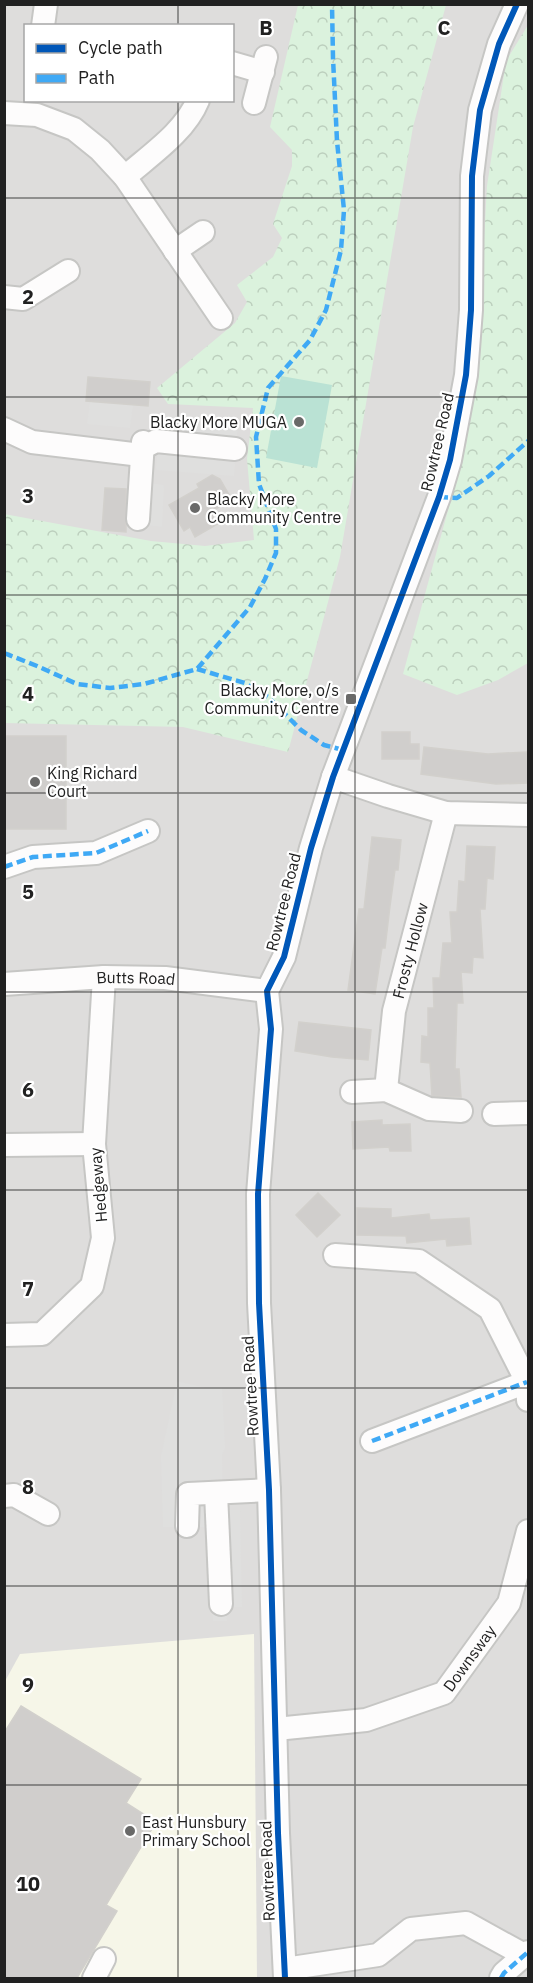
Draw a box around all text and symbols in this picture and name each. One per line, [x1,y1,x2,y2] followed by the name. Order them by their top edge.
[259,14,273,41] text: B
[437,14,451,41] text: C
[24,24,234,102] legend
[78,36,163,59] text: Cycle path
[78,66,115,89] text: Path
[22,283,34,310] text: 2
[416,391,458,493] street label: Rowtree Road
[150,412,287,432] place label: Blacky More MUGA
[292,415,306,429] marker: Blacky More MUGA
[22,482,34,509] text: 3
[207,489,342,527] place label: Blacky More Community Centre
[188,501,202,515] marker: Blacky More Community Centre
[22,680,34,707] text: 4
[205,680,339,718] place label: Blacky More, o/s Community Centre
[344,692,358,706] marker: Blacky More, o/s Community Centre
[47,763,137,801] place label: King Richard Court
[28,775,42,789] marker: King Richard Court
[261,851,305,953] street label: Rowtree Road
[22,878,34,905] text: 5
[388,900,432,1001] street label: Frosty Hollow
[96,967,176,989] street label: Butts Road
[22,1076,34,1103] text: 6
[85,1147,111,1223] street label: Hedgeway
[22,1275,34,1302] text: 7
[237,1335,263,1437] street label: Rowtree Road
[22,1473,34,1500] text: 8
[438,1621,500,1695] street label: Downsway
[22,1671,34,1698] text: 9
[142,1812,250,1850] place label: East Hunsbury Primary School
[255,1820,279,1922] street label: Rowtree Road
[123,1824,137,1838] marker: East Hunsbury Primary School
[16,1870,40,1897] text: 10

